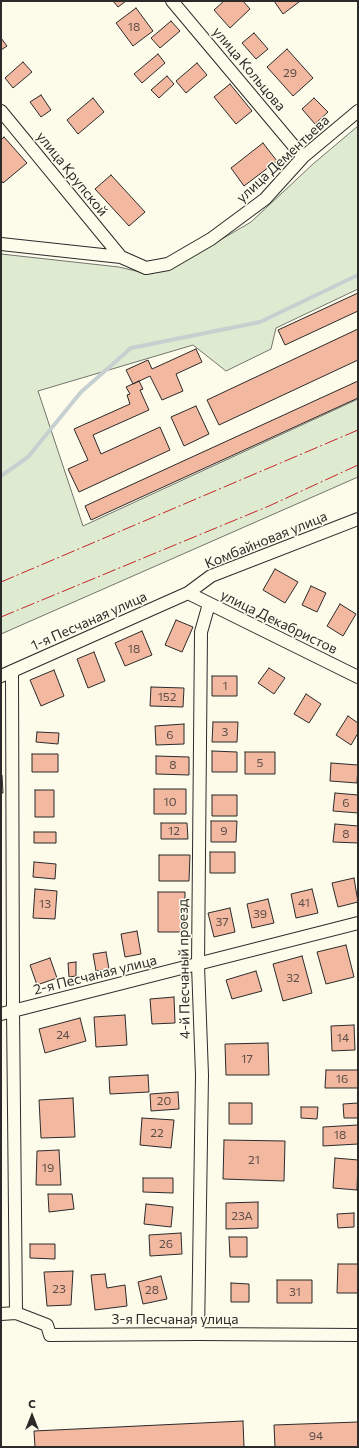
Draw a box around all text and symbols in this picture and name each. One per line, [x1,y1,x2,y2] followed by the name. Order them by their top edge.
[128,20,140,34] house number: 18
[209,24,289,114] street label: улица Кольцова
[283,66,297,80] house number: 29
[233,112,333,206] street label: улица Дементьева
[33,128,111,220] street label: улица Крупской
[202,508,330,572] street label: Комбайновая улица
[218,586,340,658] street label: улица Декабристов
[29,588,149,654] street label: 1-я Песчаная улица
[128,642,140,656] house number: 18
[222,679,228,693] house number: 1
[158,690,176,704] house number: 152
[222,725,228,739] house number: 3
[166,728,174,742] house number: 6
[257,756,263,770] house number: 5
[169,758,177,772] house number: 8
[164,795,176,809] house number: 10
[342,796,350,810] house number: 6
[168,824,180,838] house number: 12
[220,824,228,838] house number: 9
[342,827,350,841] house number: 8
[298,896,310,910] house number: 41
[39,897,51,911] house number: 13
[174,899,194,1039] street label: 4-й Песчаный проезд
[253,907,267,921] house number: 39
[215,915,229,929] house number: 37
[31,952,159,998] street label: 2-я Песчаная улица
[286,971,300,985] house number: 32
[56,1028,70,1042] house number: 24
[337,1031,349,1045] house number: 14
[241,1052,253,1066] house number: 17
[336,1072,348,1086] house number: 16
[157,1094,171,1108] house number: 20
[150,1126,164,1140] house number: 22
[334,1128,346,1142] house number: 18
[248,1153,260,1167] house number: 21
[42,1161,54,1175] house number: 19
[231,1209,253,1223] house number: 23А
[159,1237,173,1251] house number: 26
[52,1282,66,1296] house number: 23
[145,1283,159,1297] house number: 28
[289,1285,301,1299] house number: 31
[112,1311,238,1327] street label: 3-я Песчаная улица
[12,1396,52,1436] north arrow
[28,1397,36,1410] text: С
[309,1429,323,1443] house number: 94

